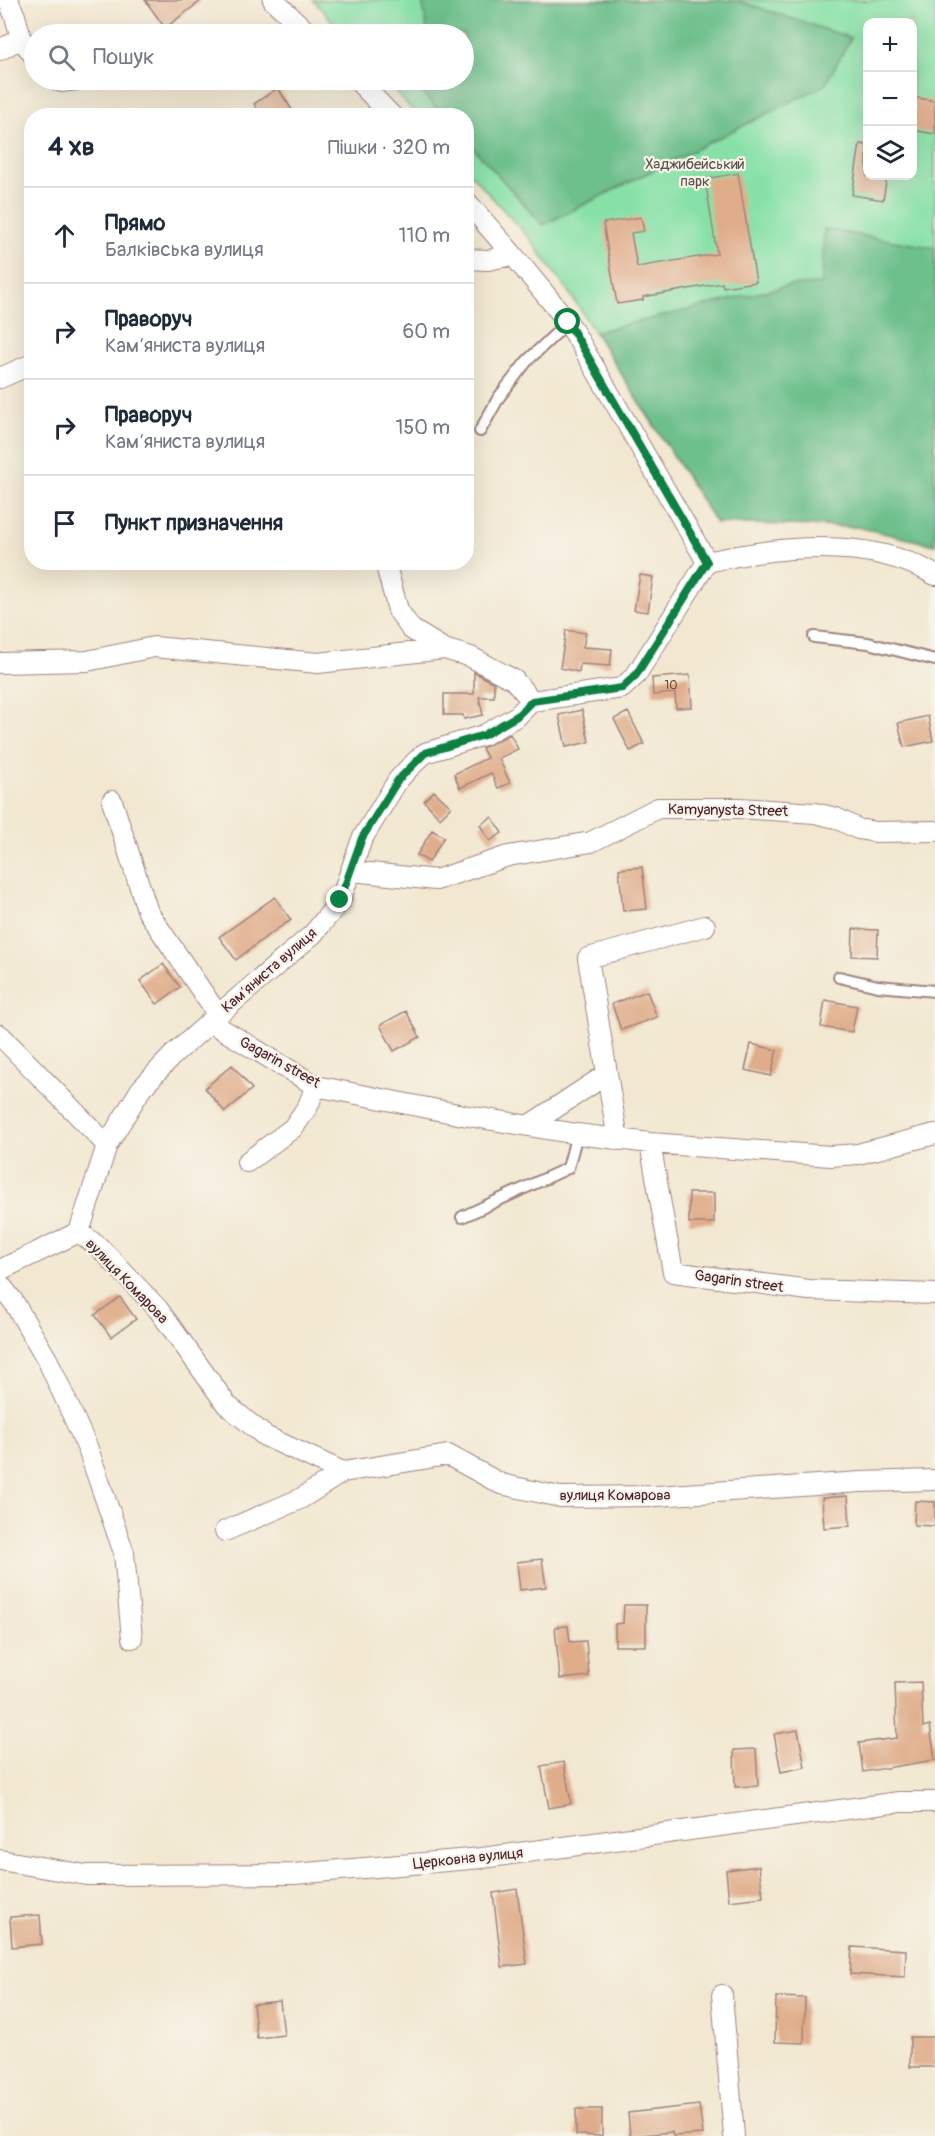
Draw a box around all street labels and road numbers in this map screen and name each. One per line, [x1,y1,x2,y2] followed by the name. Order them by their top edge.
[668,800,789,821] street label: Kamyanysta Street
[218,924,321,1017] street label: Камʼяниста вулиця
[236,1032,324,1093] street label: Gagarin street
[81,1235,172,1328] street label: вулиця Комарова
[693,1266,786,1297] street label: Gagarin street
[559,1486,671,1505] street label: вулиця Комарова
[412,1843,524,1874] street label: Церковна вулиця

